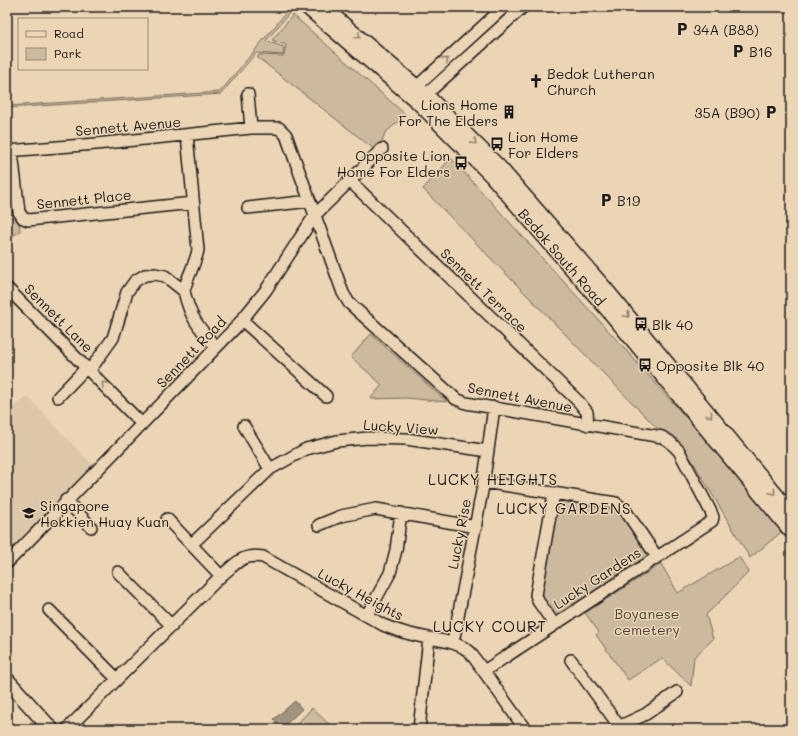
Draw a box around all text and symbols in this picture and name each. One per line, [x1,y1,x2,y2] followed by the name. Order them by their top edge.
[18,18,148,70] legend
[693,20,759,39] place label: 34A (B88)
[674,21,690,37] parking icon: 34A (B88)
[54,25,84,41] text: Road
[353,32,360,39] one-way arrow
[749,42,772,61] place label: B16
[730,43,746,59] parking icon: B16
[54,45,81,61] text: Park
[441,58,449,65] one-way arrow
[547,64,655,99] place label: Bedok Lutheran Church
[528,73,544,89] church icon: Bedok Lutheran Church
[399,95,498,130] place label: Lions Home For The Elders
[694,103,760,122] place label: 35A (B90)
[501,104,517,120] building icon: Lions Home For The Elders
[763,104,779,120] parking icon: 35A (B90)
[74,112,182,140] street label: Sennett Avenue
[508,127,579,162] place label: Lion Home For Elders
[489,136,505,152] bus stop icon: Lion Home For Elders
[469,137,477,145] one-way arrow
[337,146,450,181] place label: Opposite Lion Home For Elders
[453,155,469,171] bus stop icon: Opposite Lion Home For Elders
[36,185,132,213] street label: Sennett Place
[617,191,640,210] place label: B19
[598,192,614,208] parking icon: B19
[514,204,610,310] street label: Bedok South Road
[437,244,531,336] street label: Sennett Terrace
[20,279,98,357] street label: Sennett Lane
[622,311,629,318] one-way arrow
[152,312,230,392] street label: Sennett Road
[652,315,693,334] place label: Blk 40
[633,316,649,332] bus stop icon: Blk 40
[656,356,764,375] place label: Opposite Blk 40
[637,357,653,373] bus stop icon: Opposite Blk 40
[466,378,574,416] street label: Sennett Avenue
[101,381,109,389] one-way arrow
[705,411,712,418] one-way arrow
[363,415,439,439] street label: Lucky View
[428,469,558,489] district label: LUCKY HEIGHTS
[769,487,776,494] one-way arrow
[40,496,169,531] place label: Singapore Hokkien Huay Kuan
[443,497,475,571] street label: Lucky Rise
[497,498,631,518] district label: LUCKY GARDENS
[21,505,37,521] school or university icon: Singapore Hokkien Huay Kuan
[550,543,644,613] street label: Lucky Gardens
[315,563,407,625] street label: Lucky Heights
[614,604,680,639] park label: Boyanese cemetery
[433,616,547,636] district label: LUCKY COURT

